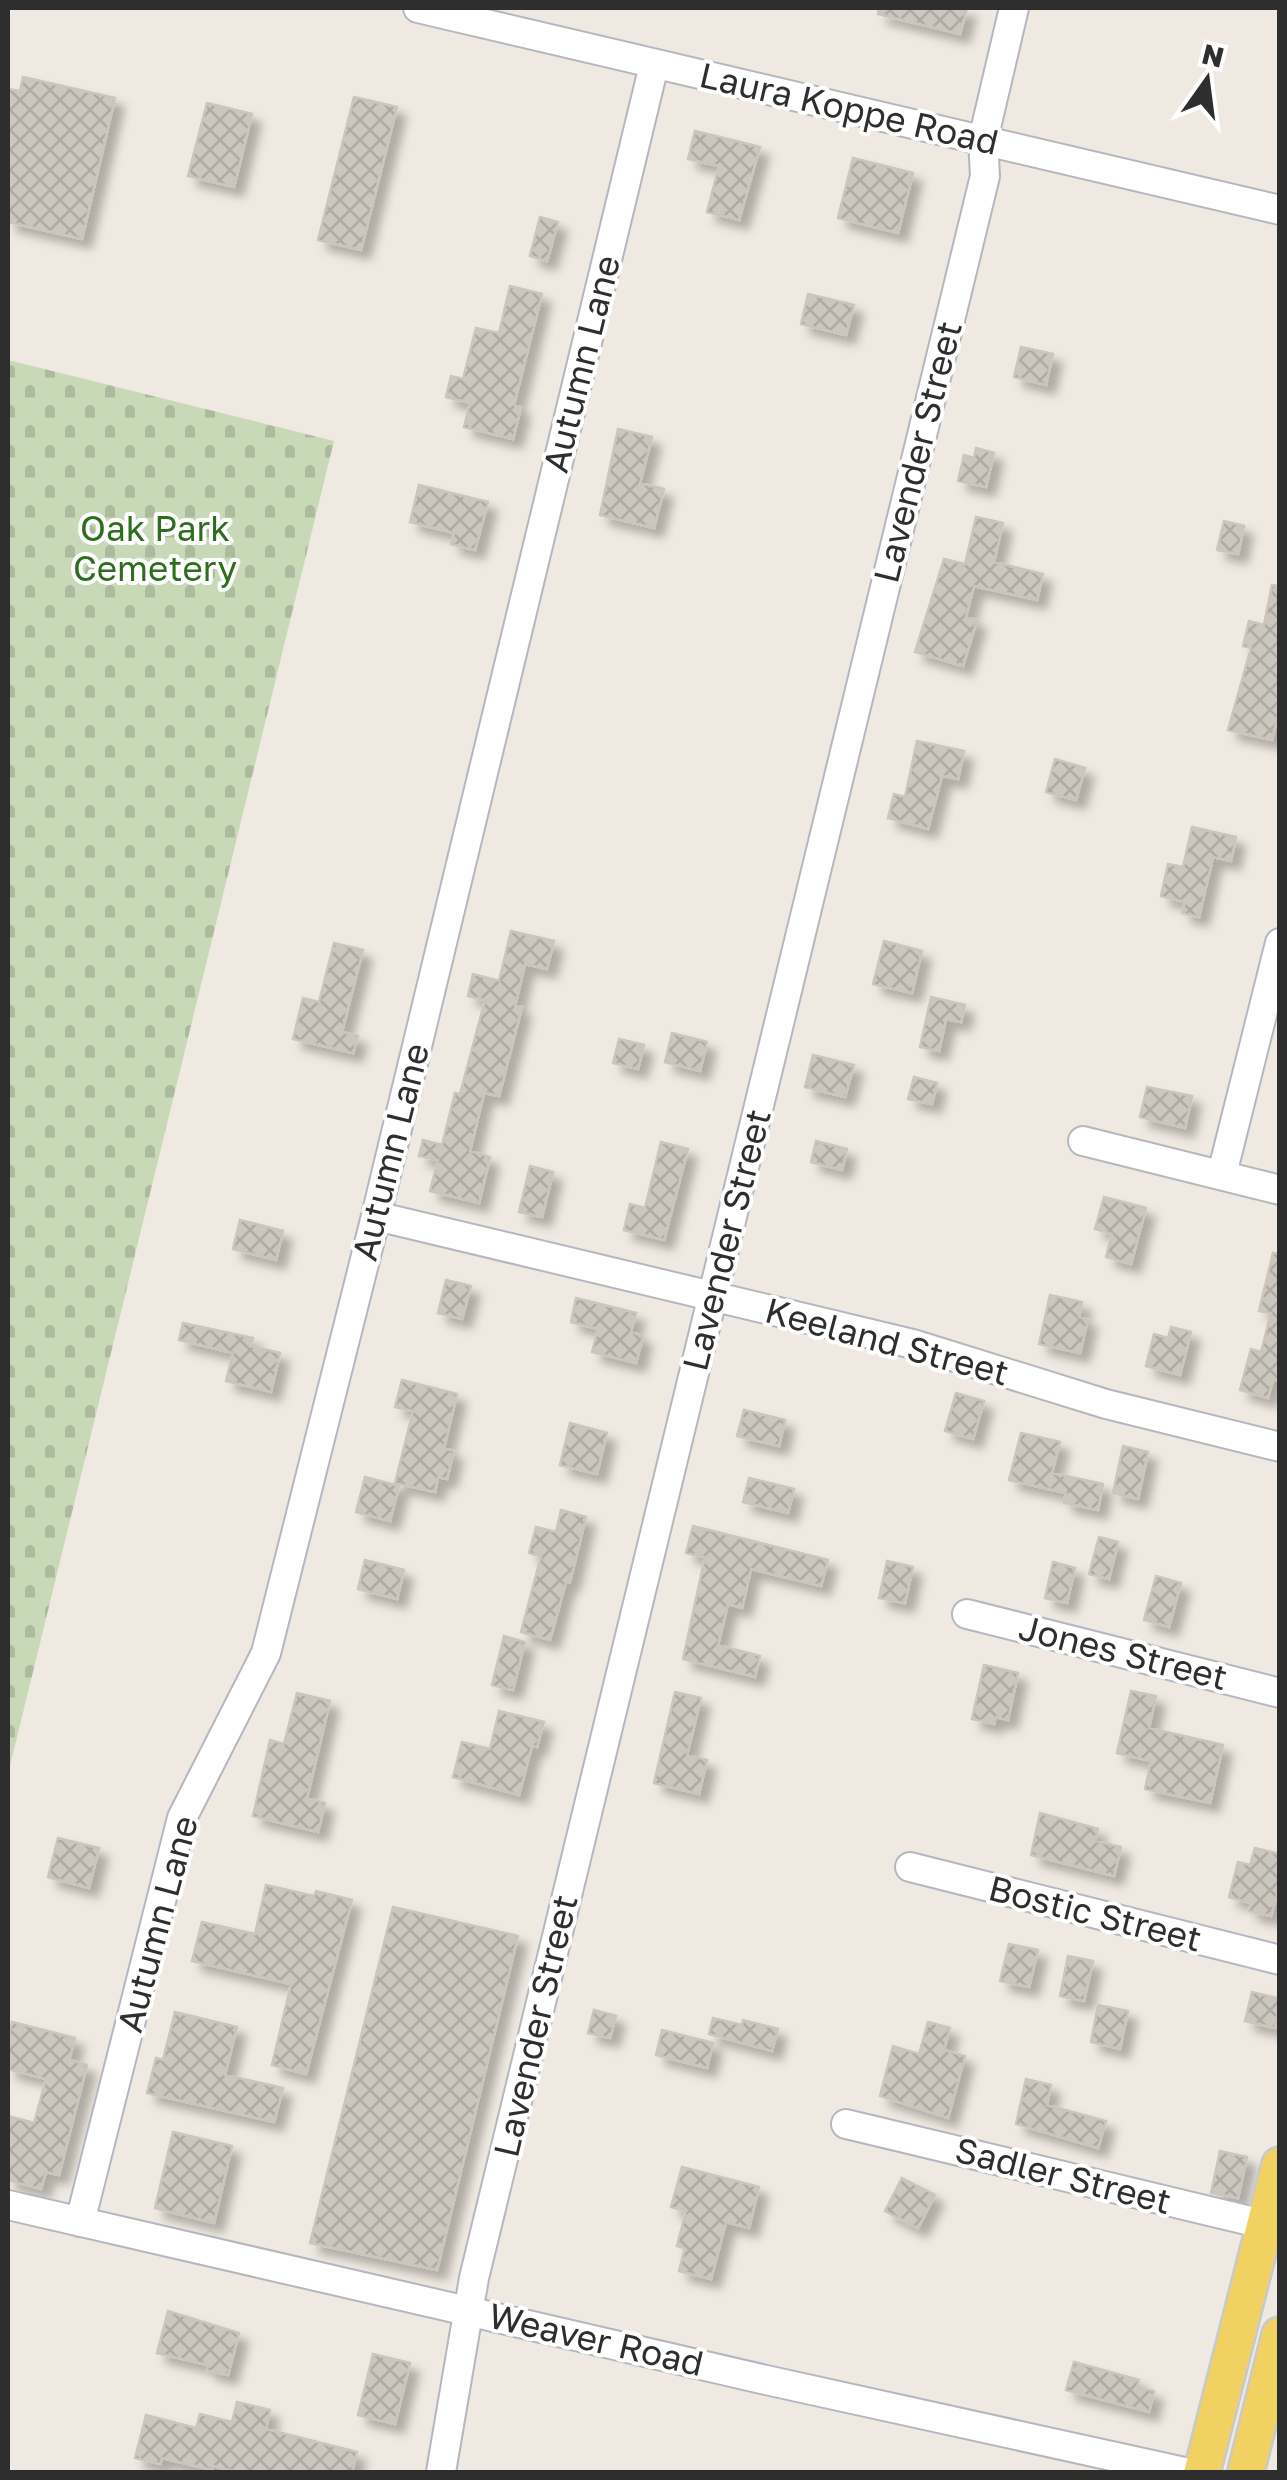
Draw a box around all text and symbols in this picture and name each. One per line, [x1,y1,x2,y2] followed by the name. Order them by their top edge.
[1157,30,1257,130] north arrow
[1199,37,1227,74] text: N
[696,53,1003,163] street label: Laura Koppe Road
[534,251,628,477] street label: Autumn Lane
[864,317,970,587] street label: Lavender Street
[73,507,237,589] park label: Oak Park Cemetery
[343,1039,437,1265] street label: Autumn Lane
[673,1105,779,1375] street label: Lavender Street
[761,1288,1014,1394] street label: Keeland Street
[1015,1606,1232,1698] street label: Jones Street
[108,1811,206,2037] street label: Autumn Lane
[984,1866,1206,1960] street label: Bostic Street
[484,1891,586,2161] street label: Lavender Street
[951,2128,1175,2222] street label: Sadler Street
[485,2294,708,2384] street label: Weaver Road

